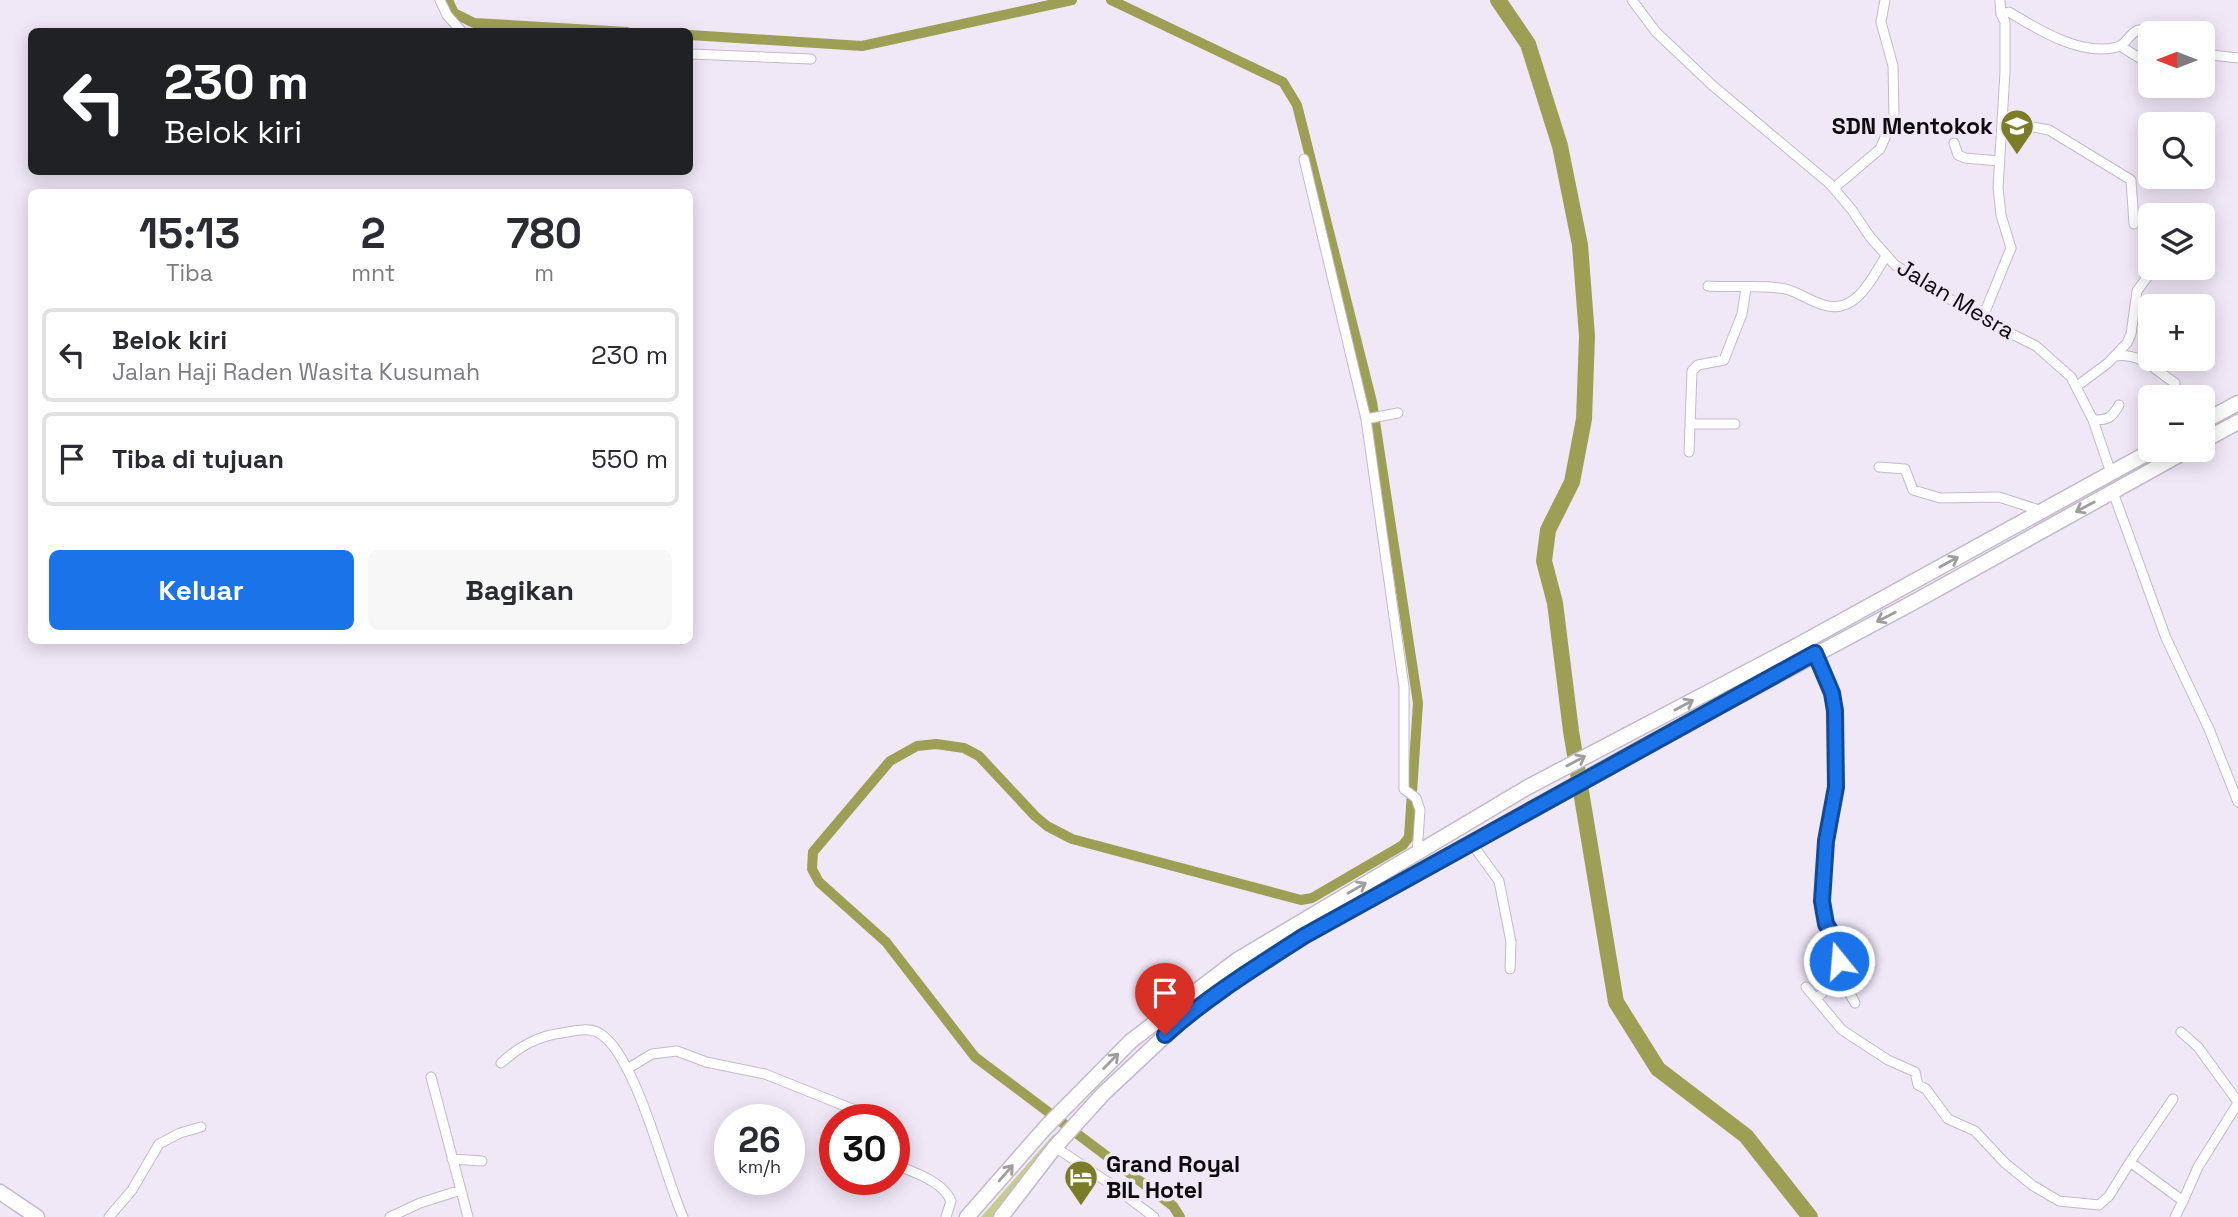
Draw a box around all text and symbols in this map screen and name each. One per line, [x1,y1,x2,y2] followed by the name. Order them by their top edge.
[2138,21,2216,98] north arrow
[2138,21,2215,462] map controls
[164,51,309,113] text: 230 m
[49,56,140,147] icon: left
[1998,107,2036,156] school or university icon: SDN Mentokok
[1832,111,1993,141] place label: SDN Mentokok
[164,112,302,152] text: Belok kiri
[2138,112,2215,189] button: search
[2138,203,2215,280] button: layers
[139,207,240,260] text: 15:13
[361,207,386,260] text: 2
[506,207,582,260] text: 780
[1892,252,2020,346] street label: Jalan Mesra
[166,258,213,288] text: Tiba
[351,258,395,288] text: mnt
[534,258,554,288] text: m
[2138,294,2215,371] button: +
[112,323,227,357] text: Belok kiri
[53,336,91,374] icon: left
[591,338,668,372] text: 230 m
[112,357,480,387] text: Jalan Haji Raden Wasita Kusumah
[2138,385,2215,462] button: −
[53,440,91,478] icon: arrive
[112,442,284,476] text: Tiba di tujuan
[591,442,668,476] text: 550 m
[2076,500,2096,514] one-way arrow
[49,550,354,630] button: Keluar
[368,550,672,630] button: Bagikan
[1938,555,1959,568] one-way arrow
[1876,610,1897,624] one-way arrow
[1673,698,1694,711] one-way arrow
[1565,754,1585,768] one-way arrow
[1346,881,1366,895] one-way arrow
[1802,924,1876,998] position arrow
[1135,963,1195,1035] pin
[1146,974,1184,1012] icon: arrive
[1103,1053,1120,1070] one-way arrow
[819,1104,910,1195] speed limit sign: 30
[738,1118,781,1162] text: 26
[1106,1149,1240,1205] place label: Grand Royal BIL Hotel
[738,1155,781,1178] text: km/h
[1062,1158,1100,1207] hotel icon: Grand Royal BIL Hotel
[998,1164,1014,1182] one-way arrow

